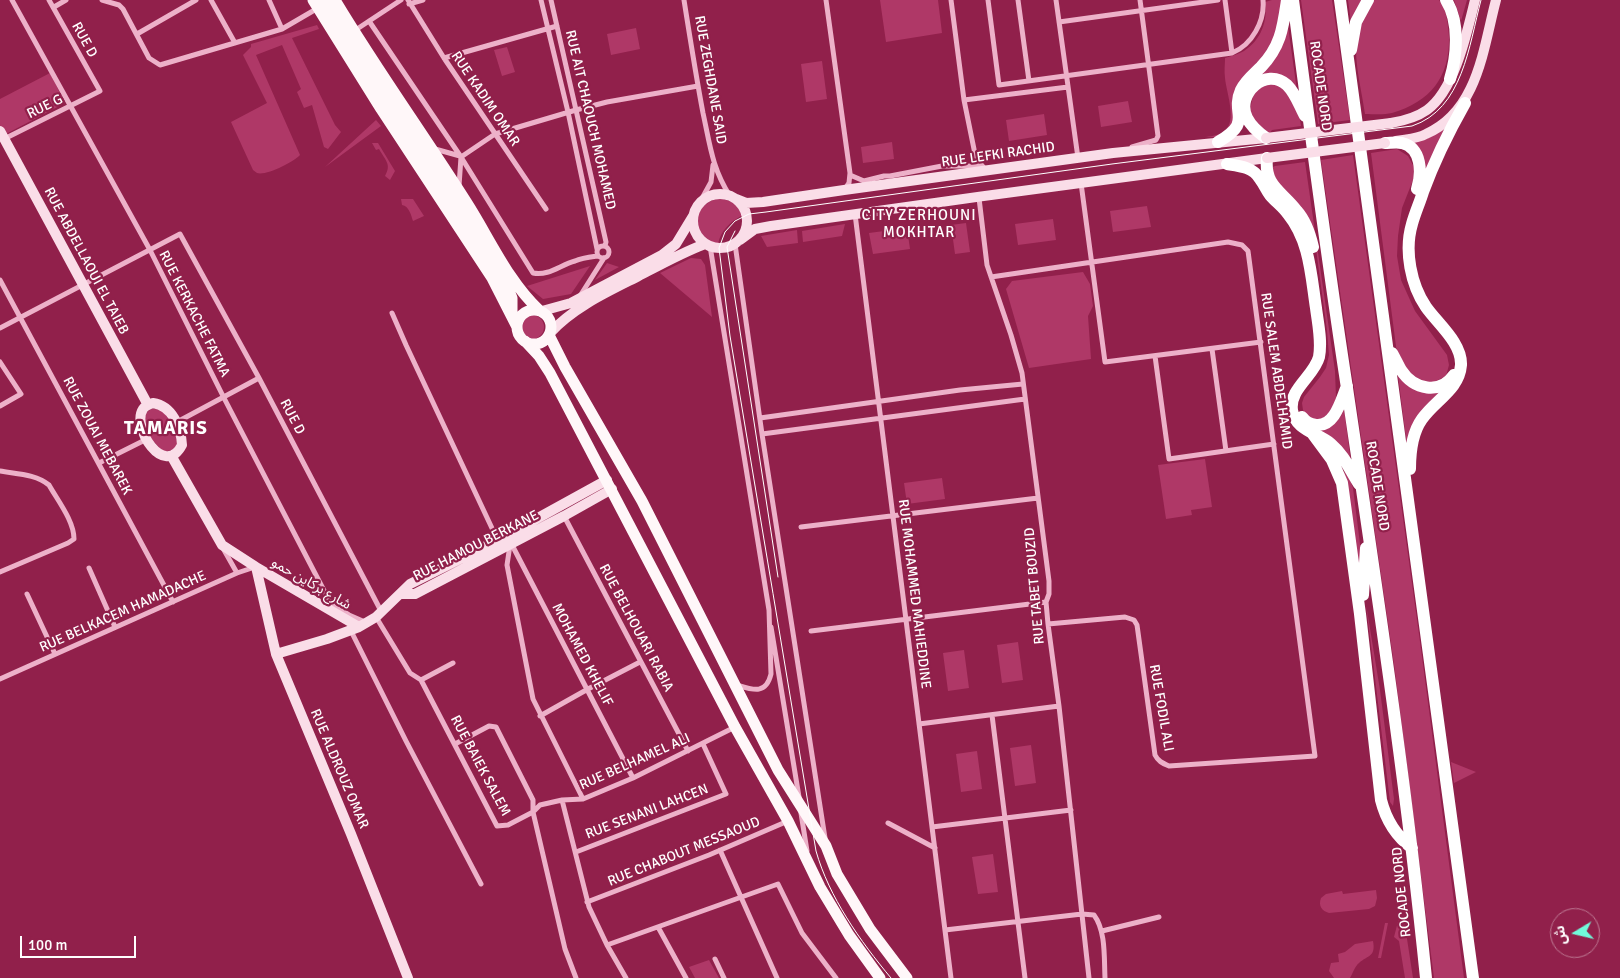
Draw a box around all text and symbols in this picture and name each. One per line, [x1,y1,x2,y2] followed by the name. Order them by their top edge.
[690,14,730,146] street label: RUE ZEGHDANE SAID
[68,19,100,61] street label: RUE D
[561,29,619,211] street label: RUE AIT CHAOUCH MOHAMED
[1305,40,1335,132] street label: ROCADE NORD
[447,48,523,150] street label: RUE KADIM OMAR
[24,91,66,123] street label: RUE G
[940,139,1056,171] street label: RUE LEFKI RACHID
[40,185,132,337] street label: RUE ABDELLAOUI EL TAIEB
[860,207,978,242] district label: CITY ZERHOUNI MOKHTAR
[155,248,233,380] street label: RUE KERKACHE FATMA
[1257,292,1295,450] street label: RUE SALEM ABDELHAMID
[59,374,135,498] street label: RUE ZOUAI MEBAREK
[276,396,308,438] street label: RUE D
[123,418,209,440] district label: TAMARIS
[1362,440,1392,532] street label: ROCADE NORD
[894,498,934,690] street label: RUE MOHAMMED MAHIEDDINE
[410,507,542,585] street label: RUE HAMOU BERKANE
[1022,527,1048,645] street label: RUE TABET BOUZID
[268,554,354,614] street label: شارع بركاين حمو
[595,561,677,695] street label: RUE BELHOUARI RABIA
[37,568,209,656] street label: RUE BELKACEM HAMADACHE
[548,601,616,709] street label: MOHAMED KHELIF
[1145,663,1177,753] street label: RUE FODIL ALI
[306,707,372,831] street label: RUE ALDROUZ OMAR
[446,713,514,819] street label: RUE BAIEK SALEM
[577,730,693,794] street label: RUE BELHAMEL ALI
[583,781,711,843] street label: RUE SENANI LAHCEN
[605,814,763,890] street label: RUE CHABOUT MESSAOUD
[1389,846,1415,938] street label: ROCADE NORD
[1550,908,1600,958] north arrow
[1551,924,1571,946] text: ش
[22,926,139,958] scale bar
[28,936,68,954] text: 100 m

